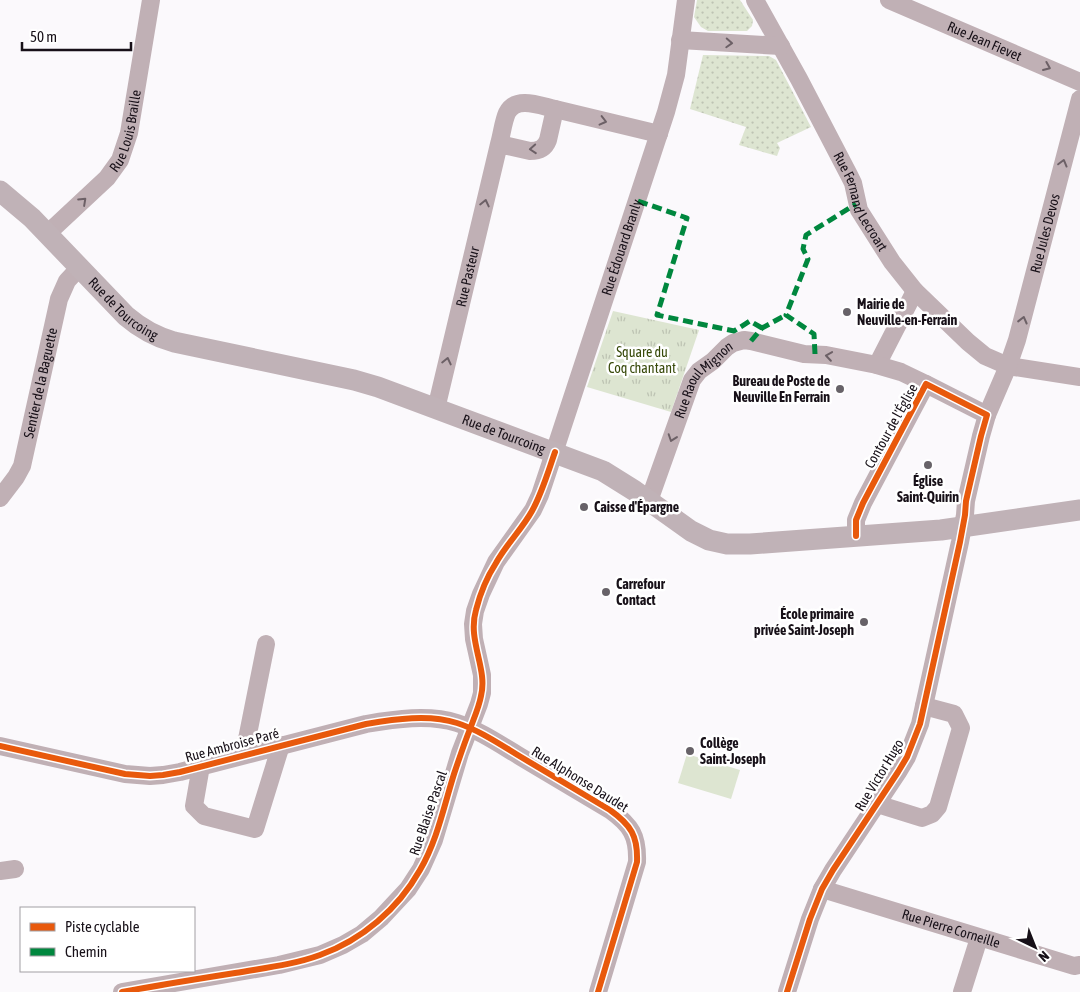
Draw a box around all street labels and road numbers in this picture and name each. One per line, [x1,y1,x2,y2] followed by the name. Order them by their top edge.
[945,18,1024,64] street label: Rue Jean Fievet
[106,89,144,175] street label: Rue Louis Braille
[830,149,891,254] street label: Rue Fernand Lecroart
[1027,192,1063,275] street label: Rue Jules Devos
[598,197,645,297] street label: Rue Édouard Branly
[453,244,483,308] street label: Rue Pasteur
[85,274,161,343] street label: Rue de Tourcoing
[20,326,60,440] street label: Sentier de la Baguette
[671,338,736,420] street label: Rue Raoul Mignon
[861,381,921,471] street label: Contour de l'Église
[460,411,548,457] street label: Rue de Tourcoing
[183,725,281,765] street label: Rue Ambroise Paré
[851,736,907,814] street label: Rue Victor Hugo
[529,743,631,815] street label: Rue Alphonse Daudet
[406,768,450,858] street label: Rue Blaise Pascal
[900,906,1002,951] street label: Rue Pierre Corneille

